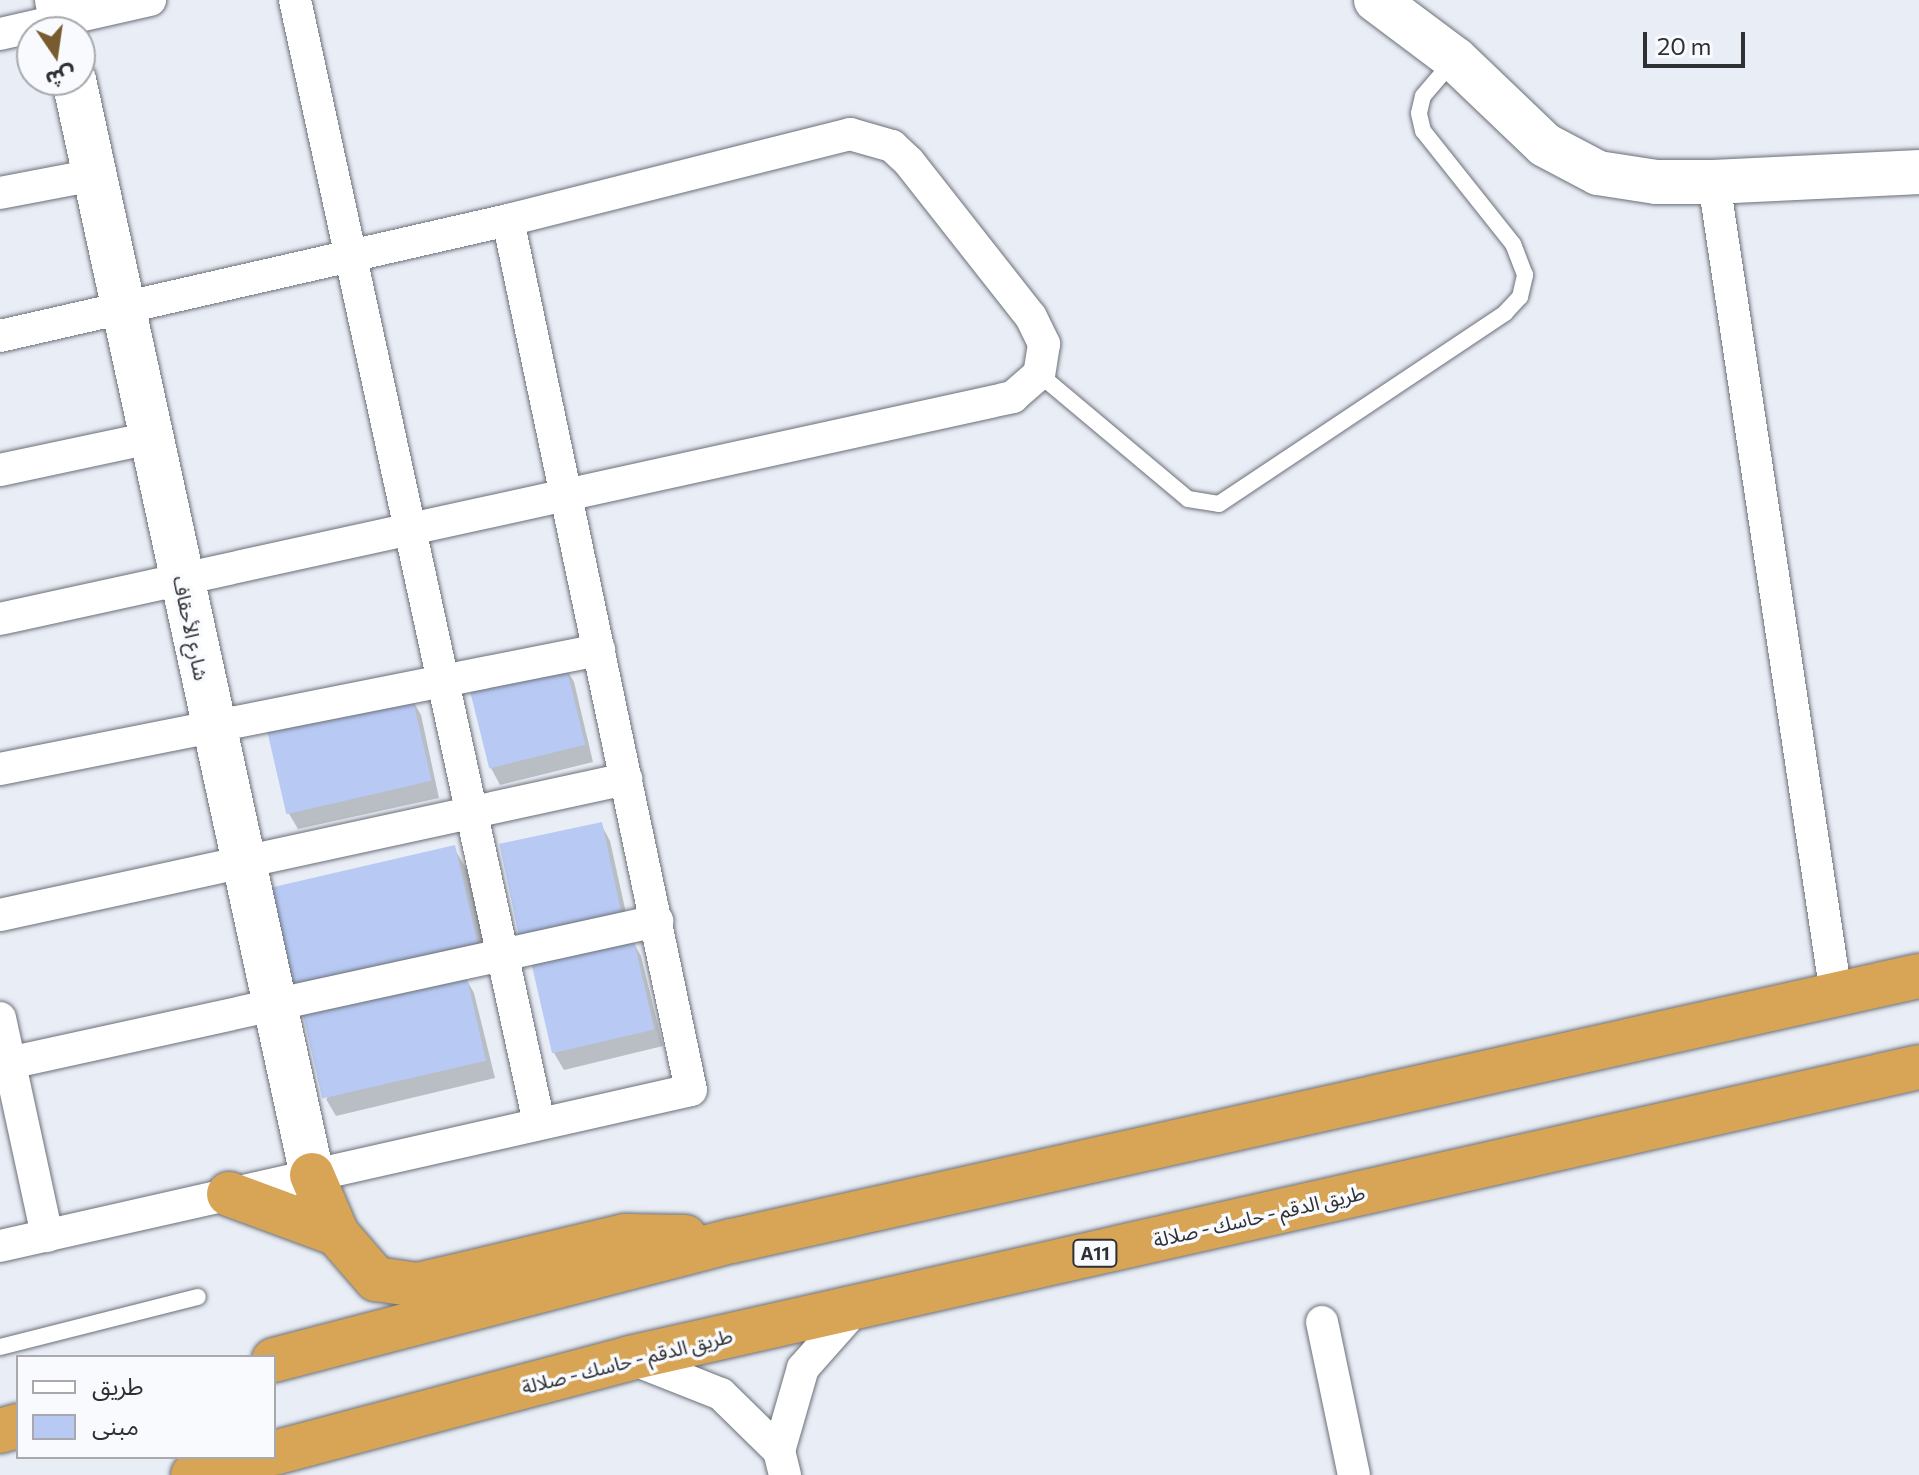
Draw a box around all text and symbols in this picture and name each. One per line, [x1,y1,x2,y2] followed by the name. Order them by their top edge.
[16,16,96,96] north arrow
[1647,16,1749,66] scale bar
[1657,31,1711,60] text: 20 m
[43,61,79,94] text: ش
[168,573,214,683] street label: شارع الأحقاف
[1151,1180,1367,1252] street label: طريق الدقم - حاسك - صلالة
[1071,1239,1119,1267] road number: A11
[519,1323,735,1399] street label: طريق الدقم - حاسك - صلالة
[16,1355,276,1459] legend
[92,1371,144,1400] text: طريق
[92,1411,139,1440] text: مبنى

